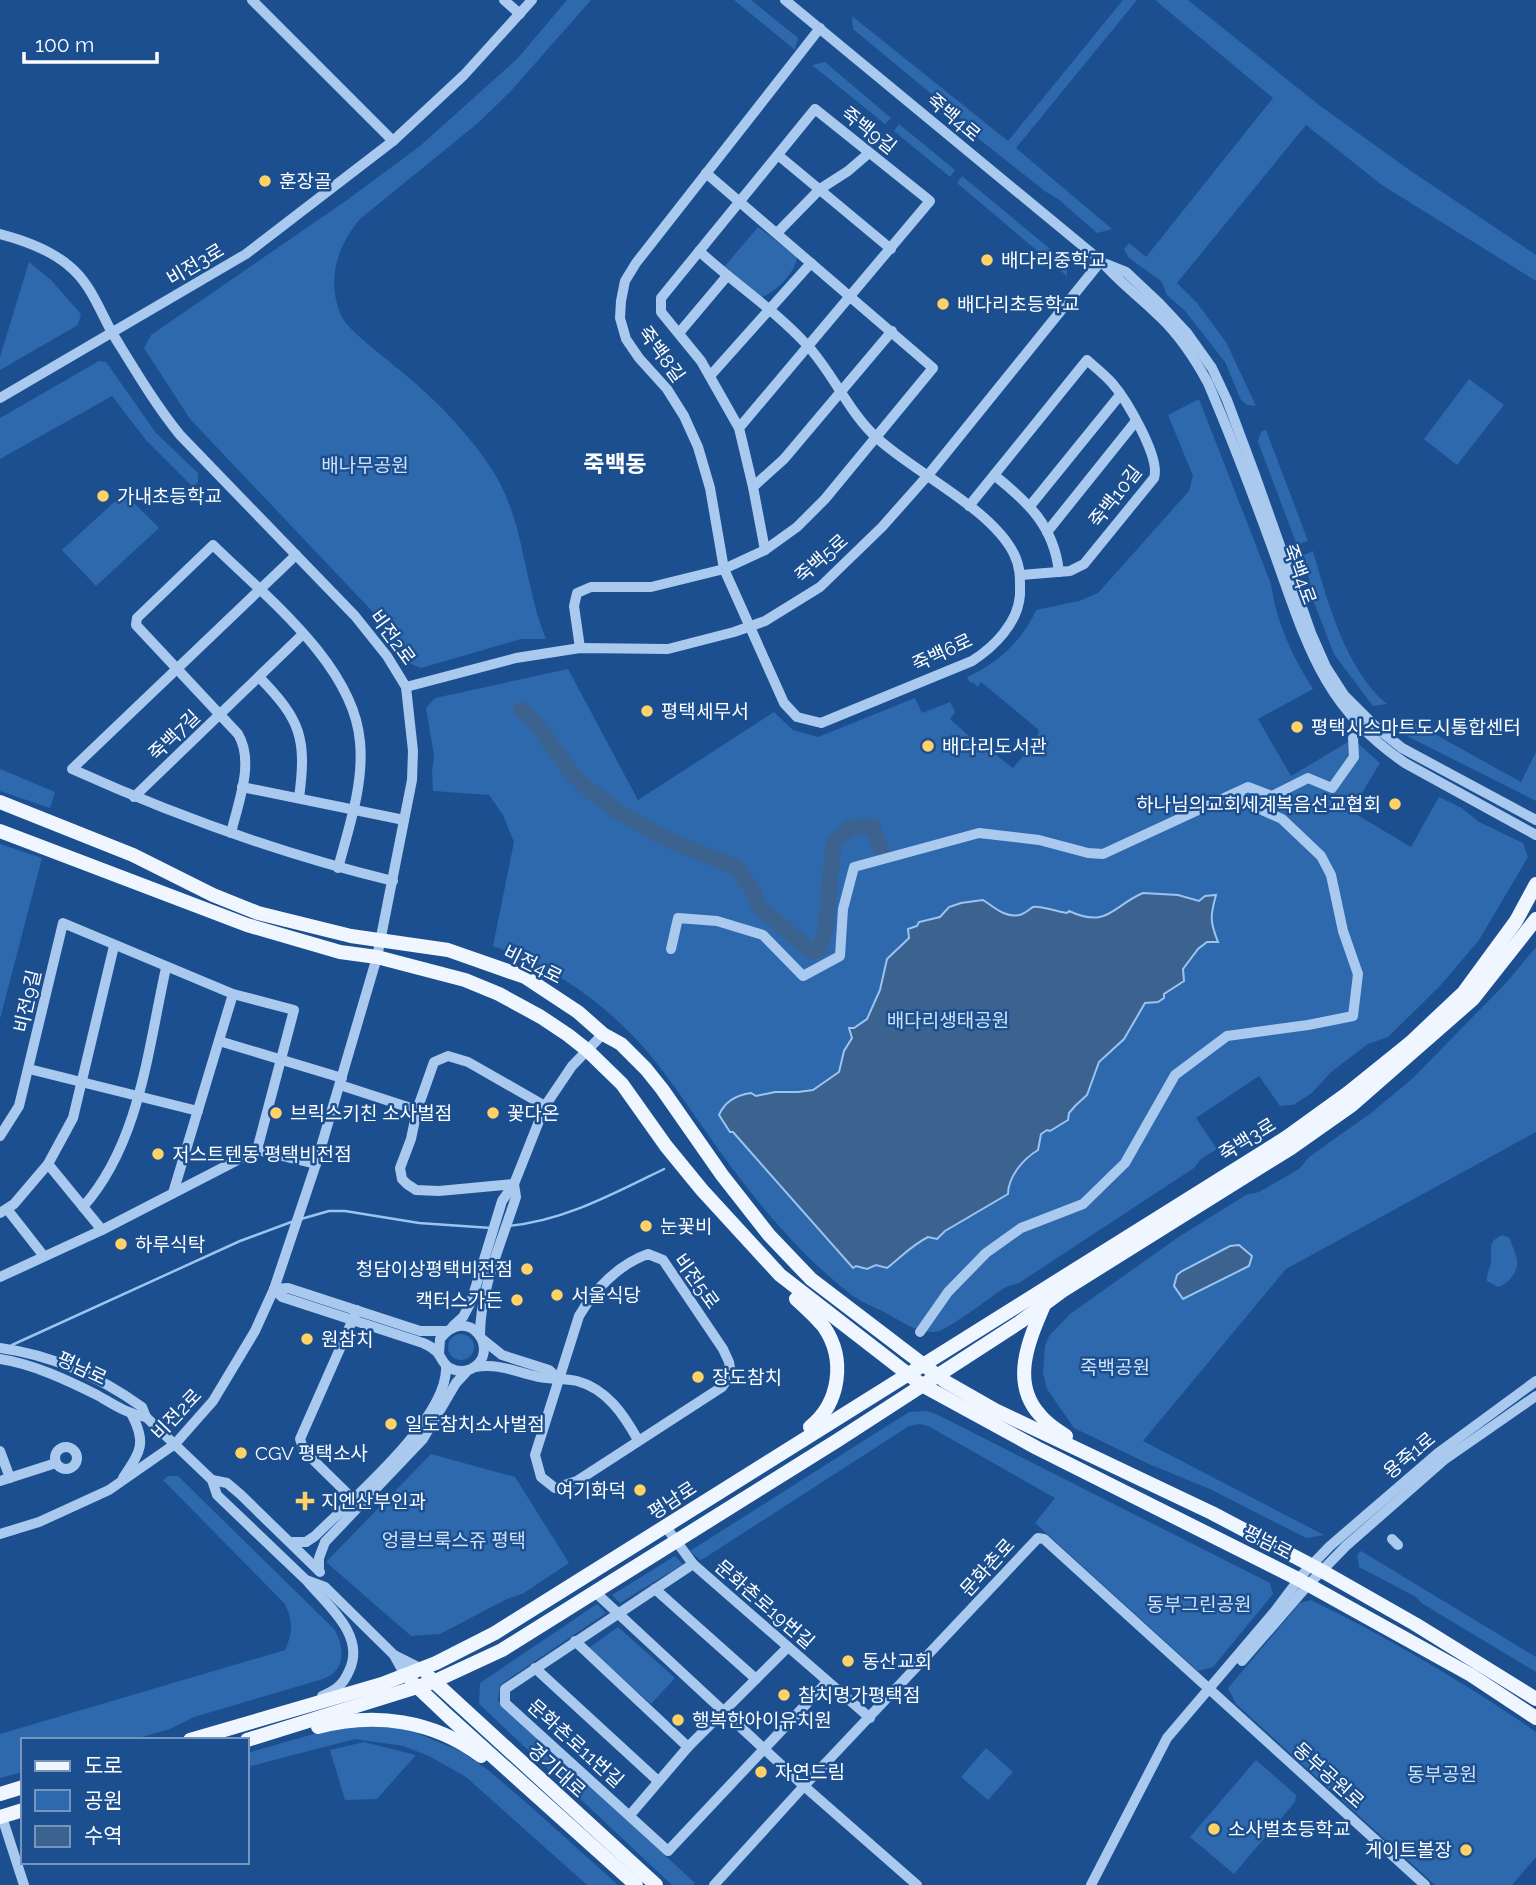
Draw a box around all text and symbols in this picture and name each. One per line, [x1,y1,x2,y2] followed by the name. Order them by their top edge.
[24,21,158,65] scale bar
[35,32,94,57] text: 100 m
[923,88,985,146] street label: 죽백4로
[837,102,901,158] street label: 죽백9길
[279,170,331,192] place label: 훈장골
[257,173,273,189] marker: 훈장골
[163,238,227,290] street label: 비전3로
[1001,249,1106,271] place label: 배다리중학교
[979,252,995,268] marker: 배다리중학교
[957,293,1079,315] place label: 배다리초등학교
[935,296,951,312] marker: 배다리초등학교
[634,322,690,386] street label: 죽백8길
[583,450,647,477] district label: 죽백동
[321,454,409,476] park label: 배나무공원
[1084,461,1146,531] street label: 죽백10길
[117,485,222,507] place label: 가내초등학교
[95,488,111,504] marker: 가내초등학교
[790,529,852,587] street label: 죽백5로
[1279,541,1321,607] street label: 죽백4로
[366,605,420,669] street label: 비전2로
[908,629,976,675] street label: 죽백6로
[661,700,748,722] place label: 평택세무서
[639,703,655,719] marker: 평택세무서
[144,705,204,765] street label: 죽백7길
[1311,716,1521,738] place label: 평택시스마트도시통합센터
[1289,719,1305,735] marker: 평택시스마트도시통합센터
[942,735,1047,757] place label: 배다리도서관
[920,738,936,754] marker: 배다리도서관
[1136,793,1381,815] place label: 하나님의교회세계복음선교협회
[1387,796,1403,812] marker: 하나님의교회세계복음선교협회
[500,940,566,988] street label: 비전4로
[9,968,45,1034] street label: 비전9길
[887,1009,1009,1031] park label: 배다리생태공원
[290,1102,452,1124] place label: 브릭스키친 소사벌점
[507,1102,559,1124] place label: 꽃다온
[268,1105,284,1121] marker: 브릭스키친 소사벌점
[485,1105,501,1121] marker: 꽃다온
[1215,1113,1279,1165] street label: 죽백3로
[172,1143,352,1165] place label: 저스트텐동 평택비전점
[150,1146,166,1162] marker: 저스트텐동 평택비전점
[660,1215,712,1237] place label: 눈꽃비
[638,1218,654,1234] marker: 눈꽃비
[135,1233,205,1255] place label: 하루식탁
[113,1236,129,1252] marker: 하루식탁
[670,1249,724,1313] street label: 비전5로
[356,1258,513,1280] place label: 청담이상평택비전점
[519,1261,535,1277] marker: 청담이상평택비전점
[571,1284,641,1306] place label: 서울식당
[549,1287,565,1303] marker: 서울식당
[416,1289,503,1311] place label: 캑터스가든
[509,1292,525,1308] marker: 캑터스가든
[321,1328,373,1350] place label: 원참치
[299,1331,315,1347] marker: 원참치
[54,1347,110,1389] street label: 평남로
[1080,1356,1150,1378] park label: 죽백공원
[712,1366,782,1388] place label: 장도참치
[690,1369,706,1385] marker: 장도참치
[146,1384,206,1444] street label: 비전2로
[405,1413,545,1435] place label: 일도참치소사벌점
[383,1416,399,1432] marker: 일도참치소사벌점
[1379,1427,1439,1483] street label: 용죽1로
[255,1442,368,1464] place label: CGV 평택소사
[233,1445,249,1461] marker: CGV 평택소사
[644,1476,700,1524] street label: 평남로
[556,1479,626,1501] place label: 여기화덕
[632,1482,648,1498] marker: 여기화덕
[321,1490,426,1512] place label: 지엔산부인과
[295,1491,315,1511] marker: 지엔산부인과
[1240,1520,1296,1564] street label: 평남로
[382,1529,526,1551] park label: 엉클브룩스쥬 평택
[955,1534,1019,1600] street label: 문화촌로
[711,1555,819,1653] street label: 문화촌로19번길
[1147,1593,1251,1615] park label: 동부그린공원
[862,1650,932,1672] place label: 동산교회
[840,1653,856,1669] marker: 동산교회
[798,1684,920,1706] place label: 참치명가평택점
[776,1687,792,1703] marker: 참치명가평택점
[524,1694,628,1792] street label: 문화촌로11번길
[692,1709,832,1731] place label: 행복한아이유치원
[670,1712,686,1728] marker: 행복한아이유치원
[21,1738,248,1864] legend
[524,1738,590,1802] street label: 경기대로
[1289,1738,1369,1812] street label: 동부공원로
[84,1753,123,1778] text: 도로
[775,1761,845,1783] place label: 자연드림
[1407,1763,1477,1785] park label: 동부공원
[753,1764,769,1780] marker: 자연드림
[84,1788,123,1813] text: 공원
[1228,1818,1350,1840] place label: 소사벌초등학교
[1206,1821,1222,1837] marker: 소사벌초등학교
[84,1823,123,1848] text: 수역
[1365,1839,1452,1861] place label: 게이트볼장
[1458,1842,1474,1858] marker: 게이트볼장

